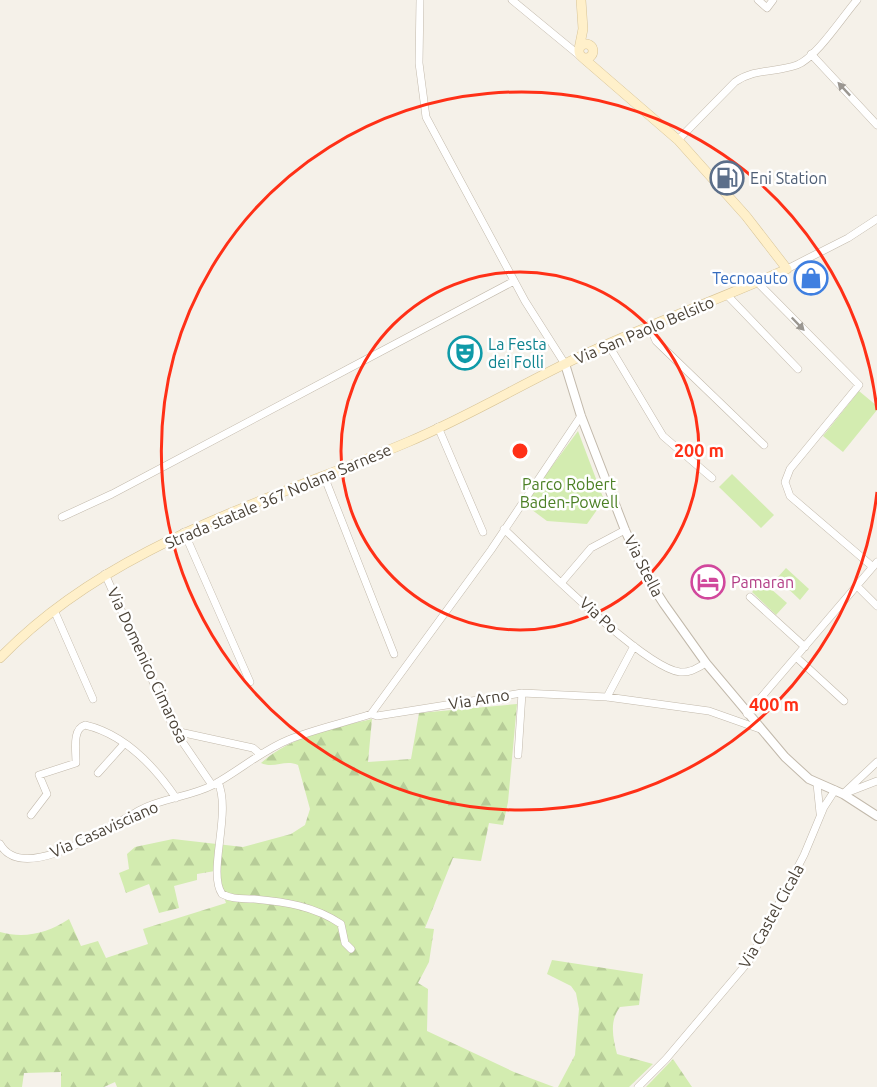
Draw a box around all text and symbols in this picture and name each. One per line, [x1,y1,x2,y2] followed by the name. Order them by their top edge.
[837,82,851,97] one-way arrow
[709,160,745,196] fuel station icon: Eni Station
[750,169,827,187] place label: Eni Station
[793,260,829,296] shop icon: Tecnoauto
[712,269,788,287] place label: Tecnoauto
[572,292,716,368] street label: Via San Paolo Belsito
[791,316,804,331] one-way arrow
[447,335,483,371] theatre icon: La Festa dei Folli
[488,335,547,371] place label: La Festa dei Folli
[162,440,394,552] street label: Strada statale 367 Nolana Sarnese
[674,440,724,460] text: 200 m
[510,441,530,461] centre of rings
[520,475,618,511] park label: Parco Robert Baden-Powell
[621,532,667,600] street label: Via Stella
[690,564,726,600] hotel icon: Pamaran
[731,573,794,591] place label: Pamaran
[104,584,192,746] street label: Via Domenico Cimarosa
[576,593,622,637] street label: Via Po
[447,685,511,713] street label: Via Arno
[749,694,799,714] text: 400 m
[47,797,161,861] street label: Via Casavisciano
[735,861,807,971] street label: Via Castel Cicala

